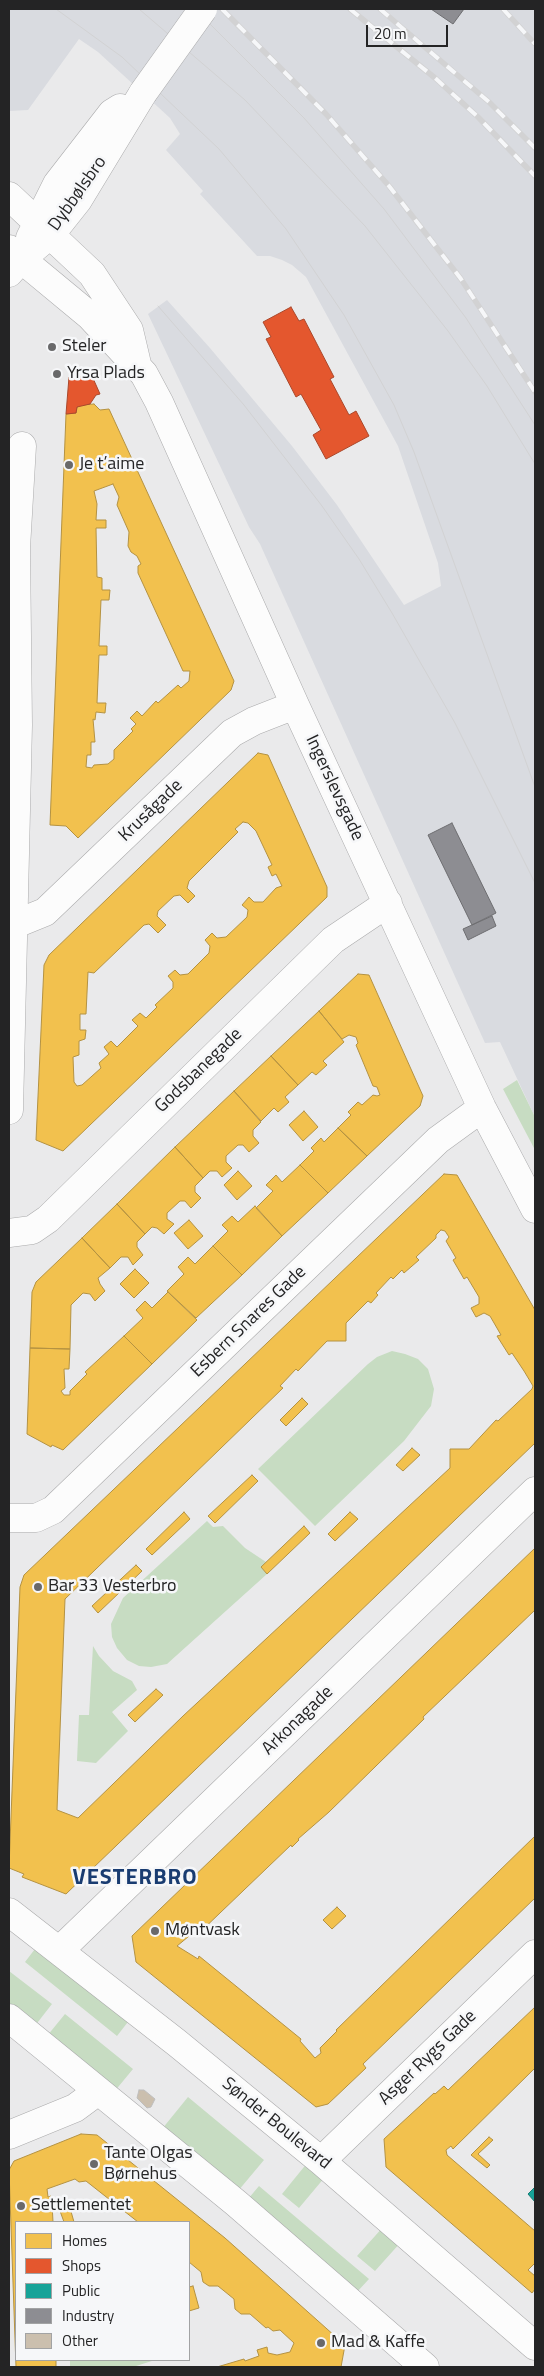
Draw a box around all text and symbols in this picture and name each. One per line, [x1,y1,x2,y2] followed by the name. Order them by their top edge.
[369,15,452,47] scale bar
[374,22,407,45] text: 20 m
[44,152,112,236] street label: Dybbølsbro
[62,336,106,358] place label: Steler
[46,341,58,353] marker: Steler
[67,363,145,385] place label: Yrsa Plads
[51,368,63,380] marker: Yrsa Plads
[79,454,144,476] place label: Je t’aime
[63,459,75,471] marker: Je t’aime
[300,732,368,844] street label: Ingerslevsgade
[115,775,187,847] street label: Krusågade
[151,1024,247,1118] street label: Godsbanegade
[187,1262,311,1382] street label: Esbern Snares Gade
[48,1576,176,1598] place label: Bar 33 Vesterbro
[32,1581,44,1593] marker: Bar 33 Vesterbro
[258,1682,338,1760] street label: Arkonagade
[71,1866,199,1892] district label: VESTERBRO
[165,1920,240,1942] place label: Møntvask
[149,1925,161,1937] marker: Møntvask
[375,2006,481,2110] street label: Asger Rygs Gade
[217,2073,335,2175] street label: Sønder Boulevard
[104,2143,193,2186] place label: Tante Olgas Børnehus
[88,2158,100,2170] marker: Tante Olgas Børnehus
[31,2195,131,2217] place label: Settlementet
[15,2200,27,2212] marker: Settlementet
[15,2221,190,2361] legend
[62,2229,107,2252] text: Homes
[62,2254,101,2277] text: Shops
[62,2279,100,2302] text: Public
[62,2304,114,2327] text: Industry
[62,2329,98,2352] text: Other
[331,2332,425,2354] place label: Mad & Kaffe
[315,2337,327,2349] marker: Mad & Kaffe

